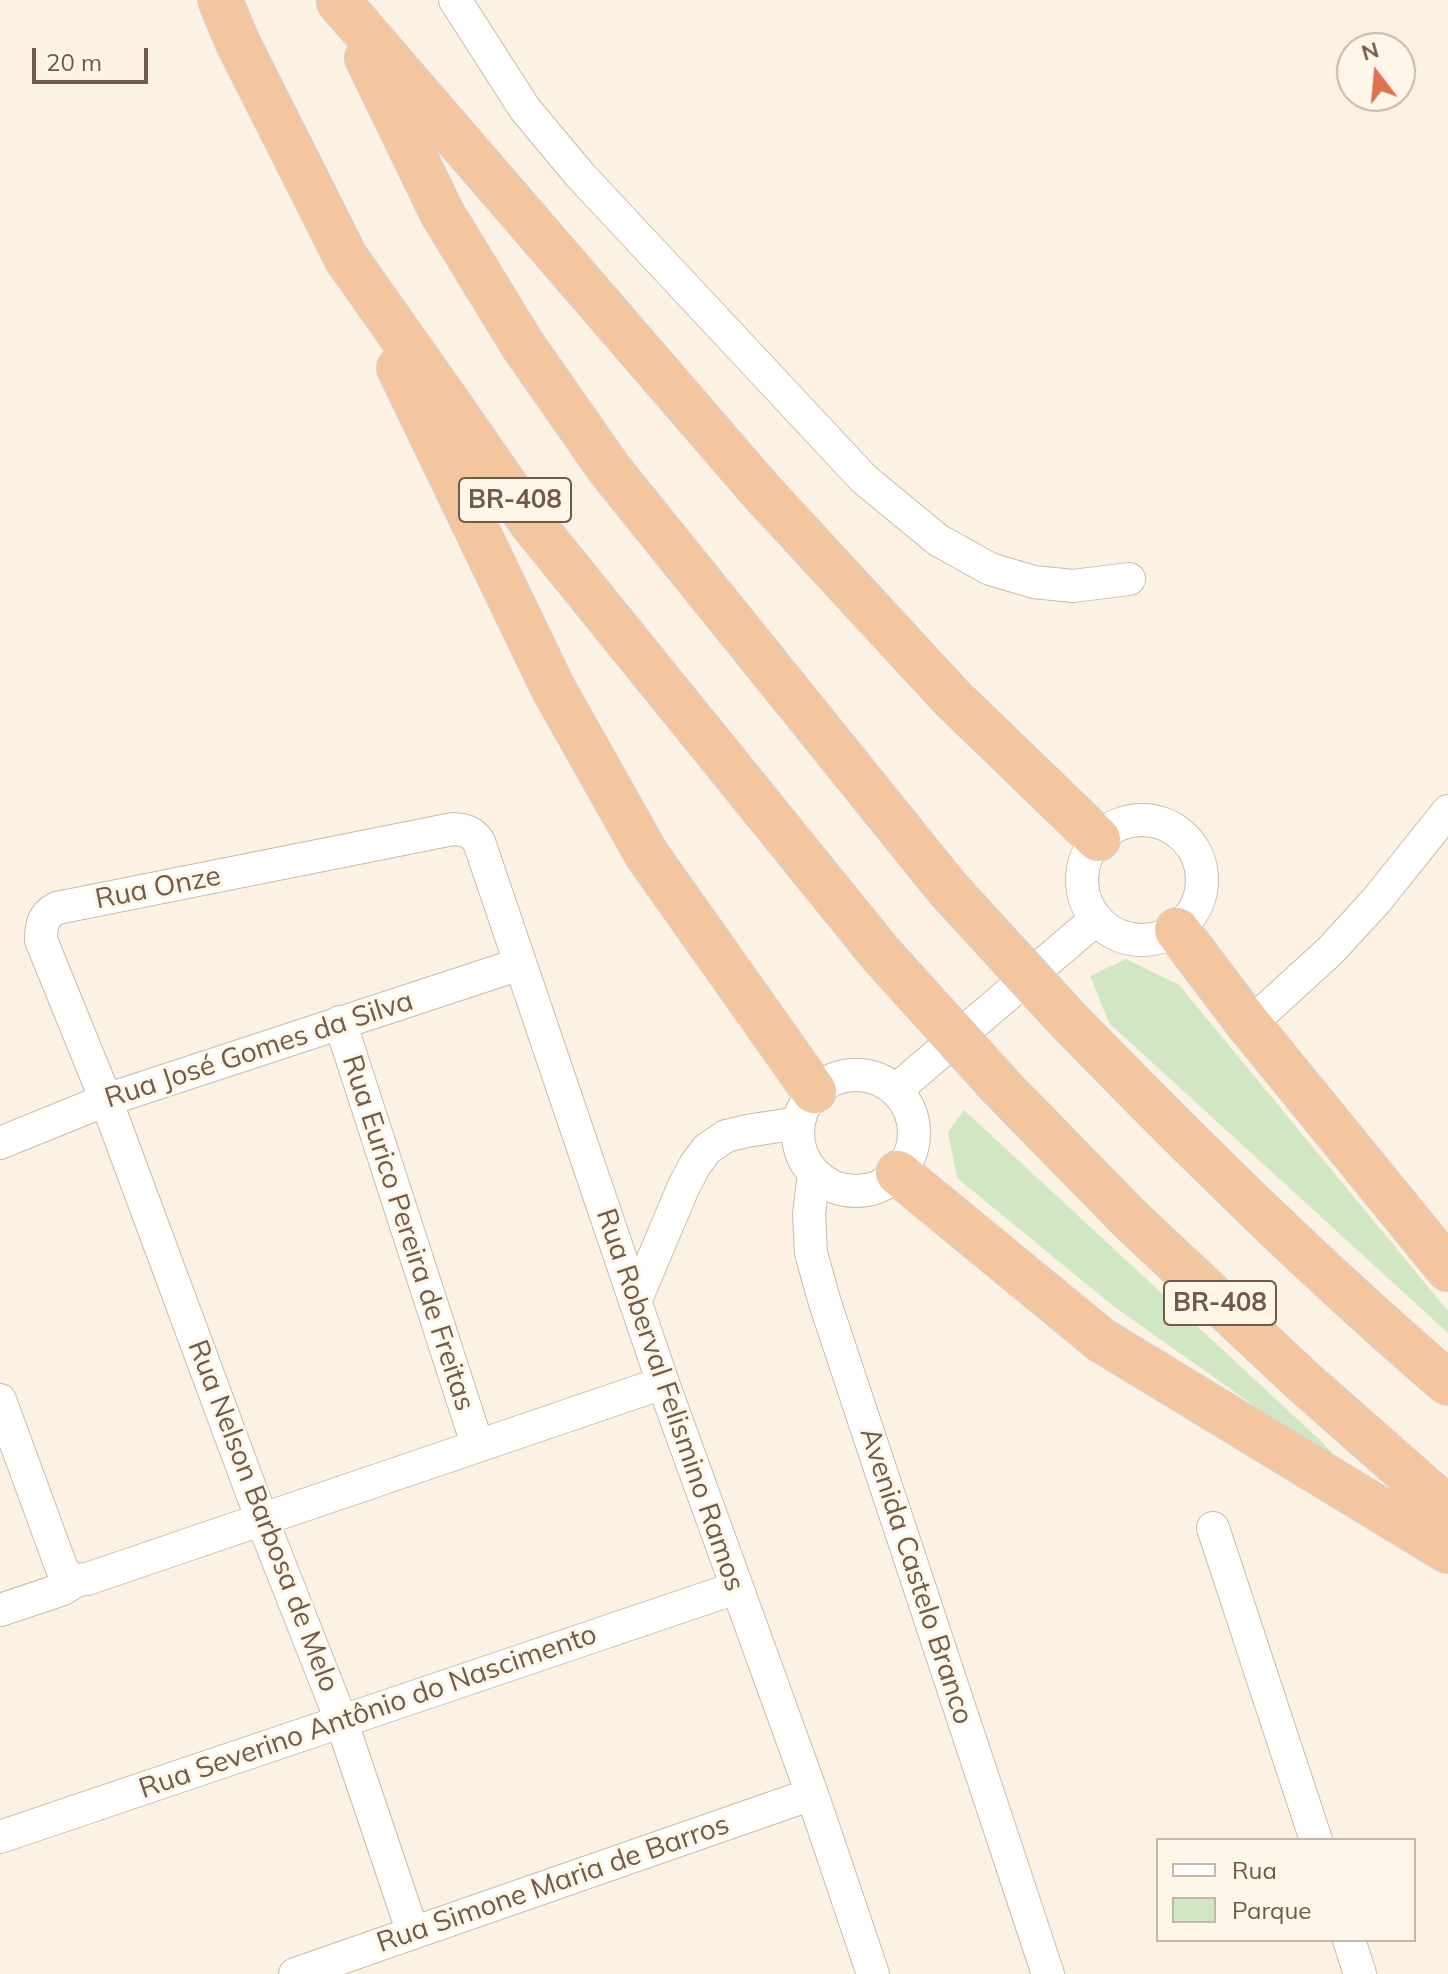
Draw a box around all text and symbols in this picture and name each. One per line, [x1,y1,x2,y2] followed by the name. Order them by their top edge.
[36,32,152,82] scale bar
[1336,32,1416,112] north arrow
[1358,35,1382,67] text: N
[46,47,102,77] text: 20 m
[459,478,571,522] road number: BR-408
[92,859,224,917] street label: Rua Onze
[101,984,417,1116] street label: Rua José Gomes da Silva
[335,1051,481,1415] street label: Rua Eurico Pereira de Freitas
[589,1204,751,1596] street label: Rua Roberval Felismino Ramos
[1164,1281,1276,1325] road number: BR-408
[180,1335,346,1697] street label: Rua Nelson Barbosa de Melo
[852,1424,980,1728] street label: Avenida Castelo Branco
[135,1618,601,1806] street label: Rua Severino Antônio do Nascimento
[372,1808,734,1960] street label: Rua Simone Maria de Barros
[1156,1838,1416,1942] legend
[1232,1855,1277,1885] text: Rua
[1232,1895,1311,1925] text: Parque

